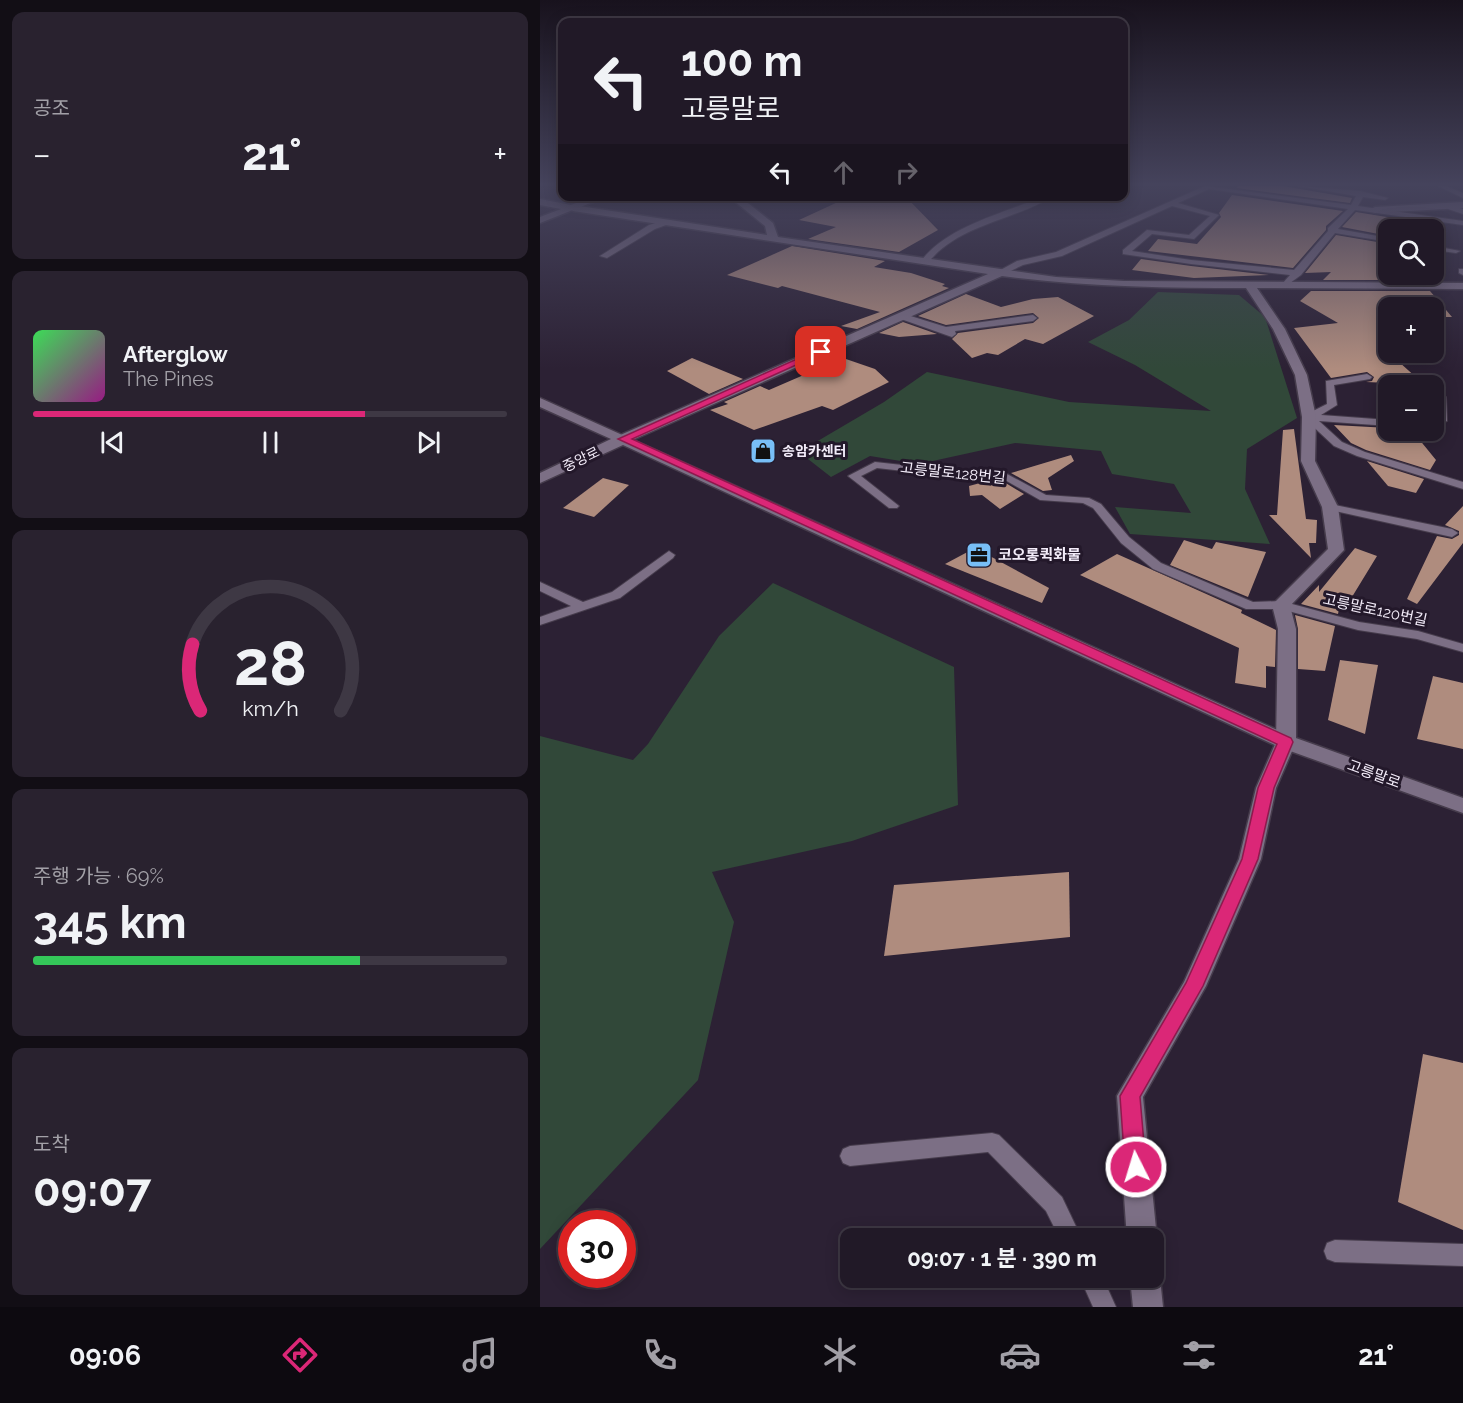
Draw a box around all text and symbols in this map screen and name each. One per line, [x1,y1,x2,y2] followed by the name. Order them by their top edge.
[681,37,803,86] text: 100 m
[582,42,660,120] icon: left
[681,93,780,124] text: 고릉말로
[33,96,70,120] text: 공조
[242,128,302,181] text: 21°
[33,135,51,174] text: −
[493,135,507,174] text: +
[764,156,797,189] icon: left
[827,156,860,189] icon: ahead
[890,156,923,189] icon: right
[1378,219,1444,441] map controls
[1378,219,1444,285] button: search
[1378,297,1444,363] button: +
[795,326,846,377] pin
[804,335,837,368] icon: arrive
[123,341,228,367] text: Afterglow
[123,367,214,391] text: The Pines
[1378,375,1444,441] button: −
[96,426,129,459] icon: previous
[254,426,287,459] icon: pause
[412,426,445,459] icon: next
[748,436,778,466] shop icon: 송암카센터
[560,443,602,475] street label: 중앙로
[782,443,846,459] place label: 송암카센터
[899,459,1007,487] street label: 고릉말로128번길
[964,540,994,570] office icon: 코오롱퀵화물
[998,546,1081,564] place label: 코오롱퀵화물
[1321,590,1429,630] street label: 고릉말로120번길
[234,626,306,700] text: 28
[242,696,298,721] text: km/h
[1345,756,1403,792] street label: 고릉말로
[33,864,164,888] text: 주행 가능 · 69%
[33,896,187,949] text: 345 km
[33,1132,70,1156] text: 도착
[1104,1135,1168,1199] position arrow
[33,1164,151,1217] text: 09:07
[558,1210,636,1288] speed limit sign: 30
[907,1245,1097,1271] text: 09:07 · 1 분 · 390 m
[279,1334,321,1376] icon: directions
[459,1334,501,1376] icon: music
[639,1334,681,1376] icon: phone
[819,1334,861,1376] icon: climate
[999,1334,1041,1376] icon: car
[1178,1334,1220,1376] icon: filters
[69,1340,141,1371] text: 09:06
[1358,1340,1394,1371] text: 21°

